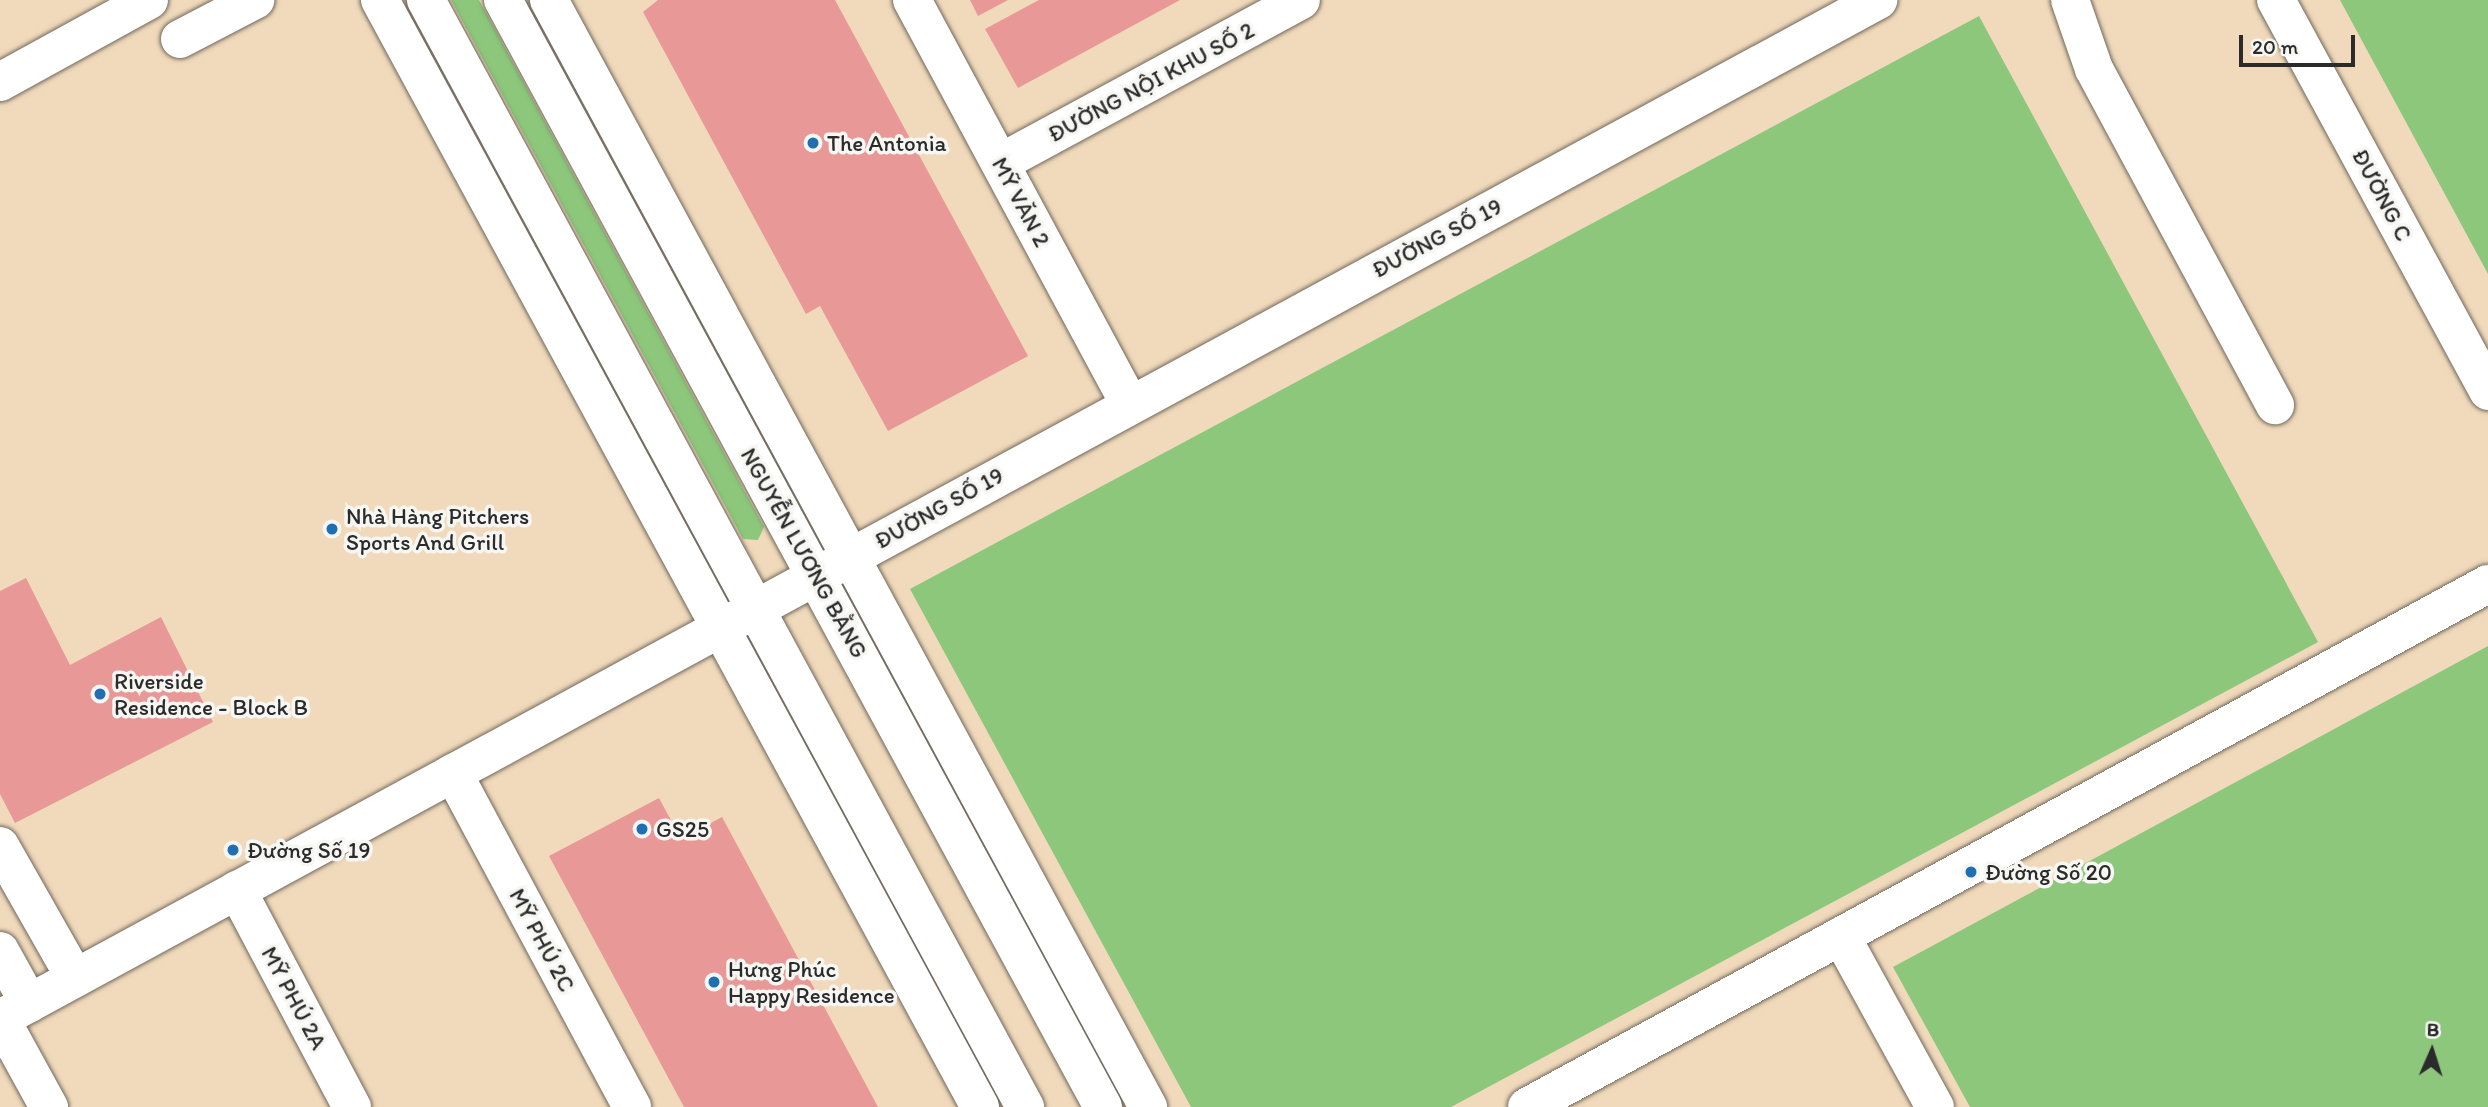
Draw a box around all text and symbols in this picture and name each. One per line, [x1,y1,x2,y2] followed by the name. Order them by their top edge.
[1043,16,1259,148] street label: ĐƯỜNG NỘI KHU SỐ 2
[2243,21,2358,65] scale bar
[2252,34,2298,59] text: 20 m
[827,129,947,157] place label: The Antonia
[805,135,821,151] marker: The Antonia
[2346,144,2418,246] street label: ĐƯỜNG C
[986,153,1056,251] street label: MỸ VĂN 2
[1367,192,1507,284] street label: ĐƯỜNG SỐ 19
[735,444,873,662] street label: NGUYỄN LƯƠNG BẰNG
[870,461,1008,555] street label: ĐƯỜNG SỐ 19
[346,502,529,556] place label: Nhà Hàng Pitchers Sports And Grill
[324,521,340,537] marker: Nhà Hàng Pitchers Sports And Grill
[114,667,308,721] place label: Riverside Residence - Block B
[92,686,108,702] marker: Riverside Residence - Block B
[656,815,709,843] place label: GS25
[634,821,650,837] marker: GS25
[247,836,370,864] place label: Đường Số 19
[225,842,241,858] marker: Đường Số 19
[1985,858,2112,886] place label: Đường Số 20
[1963,864,1979,880] marker: Đường Số 20
[503,884,581,996] street label: MỸ PHÚ 2C
[255,942,333,1054] street label: MỸ PHÚ 2A
[728,955,894,1009] place label: Hưng Phúc Happy Residence
[706,974,722,990] marker: Hưng Phúc Happy Residence
[2397,1016,2467,1086] north arrow
[2426,1018,2440,1041] text: B

